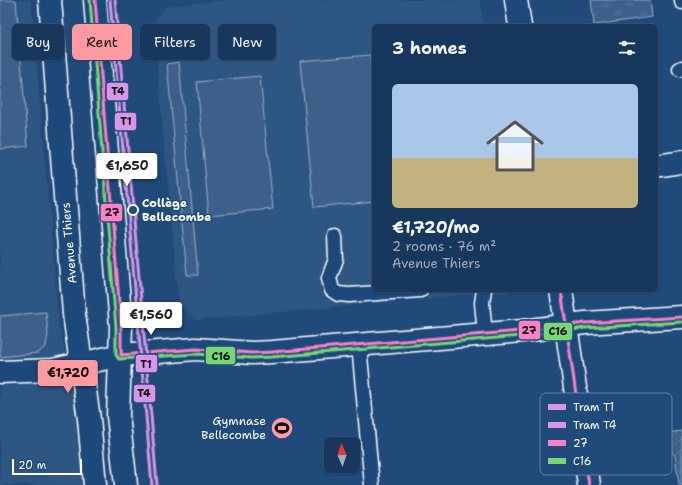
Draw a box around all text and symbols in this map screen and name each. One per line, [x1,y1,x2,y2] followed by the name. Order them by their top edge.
[12,24,64,60] chip: Buy
[72,24,132,60] chip: Rent
[140,24,210,60] chip: Filters
[218,24,276,60] chip: New
[392,37,467,59] text: 3 homes
[616,37,638,59] icon: filters
[106,82,129,101] line badge: T4
[111,84,125,99] text: T4
[479,110,551,182] icon: home
[114,112,137,131] line badge: T1
[120,114,132,129] text: T1
[94,153,160,187] pin: €1,650
[105,157,149,174] text: €1,650
[142,195,211,225] place label: Collège Bellecombe
[57,202,81,284] street label: Avenue Thiers
[100,203,123,222] line badge: 27
[127,204,139,216] marker: Collège Bellecombe
[105,205,120,220] text: 27
[392,216,480,238] text: €1,720/mo
[392,238,496,255] text: 2 rooms · 76 m²
[392,255,480,272] text: Avenue Thiers
[118,302,184,336] pin: €1,560
[129,306,173,323] text: €1,560
[518,320,541,340] line badge: 27
[543,322,573,341] line badge: C16
[522,323,537,338] text: 27
[549,324,568,339] text: C16
[205,346,236,365] line badge: C16
[212,349,231,364] text: C16
[135,354,158,373] line badge: T1
[140,357,152,372] text: T1
[35,360,101,394] pin: €1,720
[47,364,89,381] text: €1,720
[133,384,156,403] line badge: T4
[137,386,151,401] text: T4
[540,393,672,475] legend
[573,400,614,415] text: Tram T1
[201,413,266,443] place label: Gymnase Bellecombe
[269,415,295,441] sports icon: Gymnase Bellecombe
[573,418,617,433] text: Tram T4
[573,436,588,451] text: 27
[324,437,360,473] north arrow
[324,437,360,473] map controls
[573,454,591,469] text: C16
[12,457,82,476] scale bar
[18,458,46,473] text: 20 m

